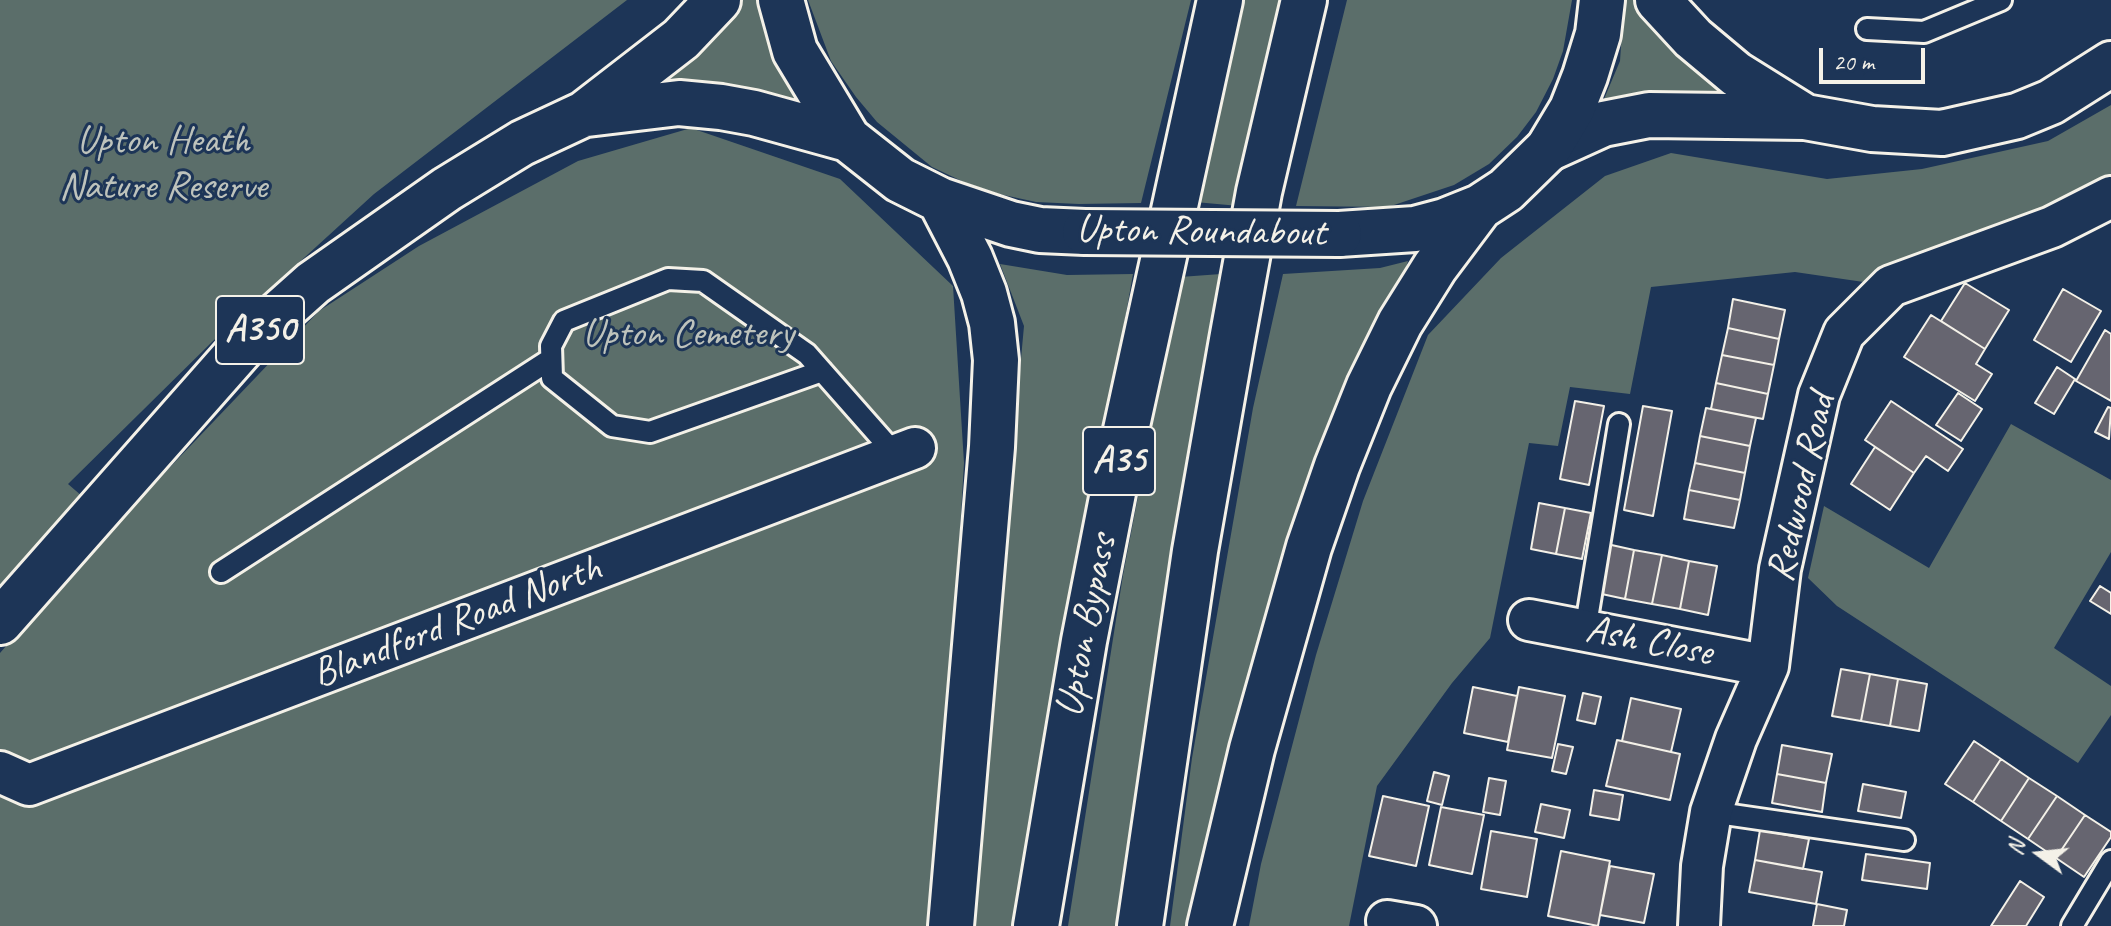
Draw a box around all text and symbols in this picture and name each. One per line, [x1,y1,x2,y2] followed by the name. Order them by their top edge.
[1823,32,1929,82] scale bar
[1833,47,1874,77] text: 20 m
[59,118,267,212] park label: Upton Heath Nature Reserve
[1076,206,1326,258] street label: Upton Roundabout
[216,296,304,364] road number: A350
[582,311,794,359] park label: Upton Cemetery
[1757,390,1847,586] street label: Redwood Road
[1083,427,1155,495] road number: A35
[1046,531,1128,721] street label: Upton Bypass
[306,545,608,699] street label: Blandford Road North
[1582,606,1716,678] street label: Ash Close
[1999,814,2079,894] north arrow
[2001,838,2031,858] text: N

